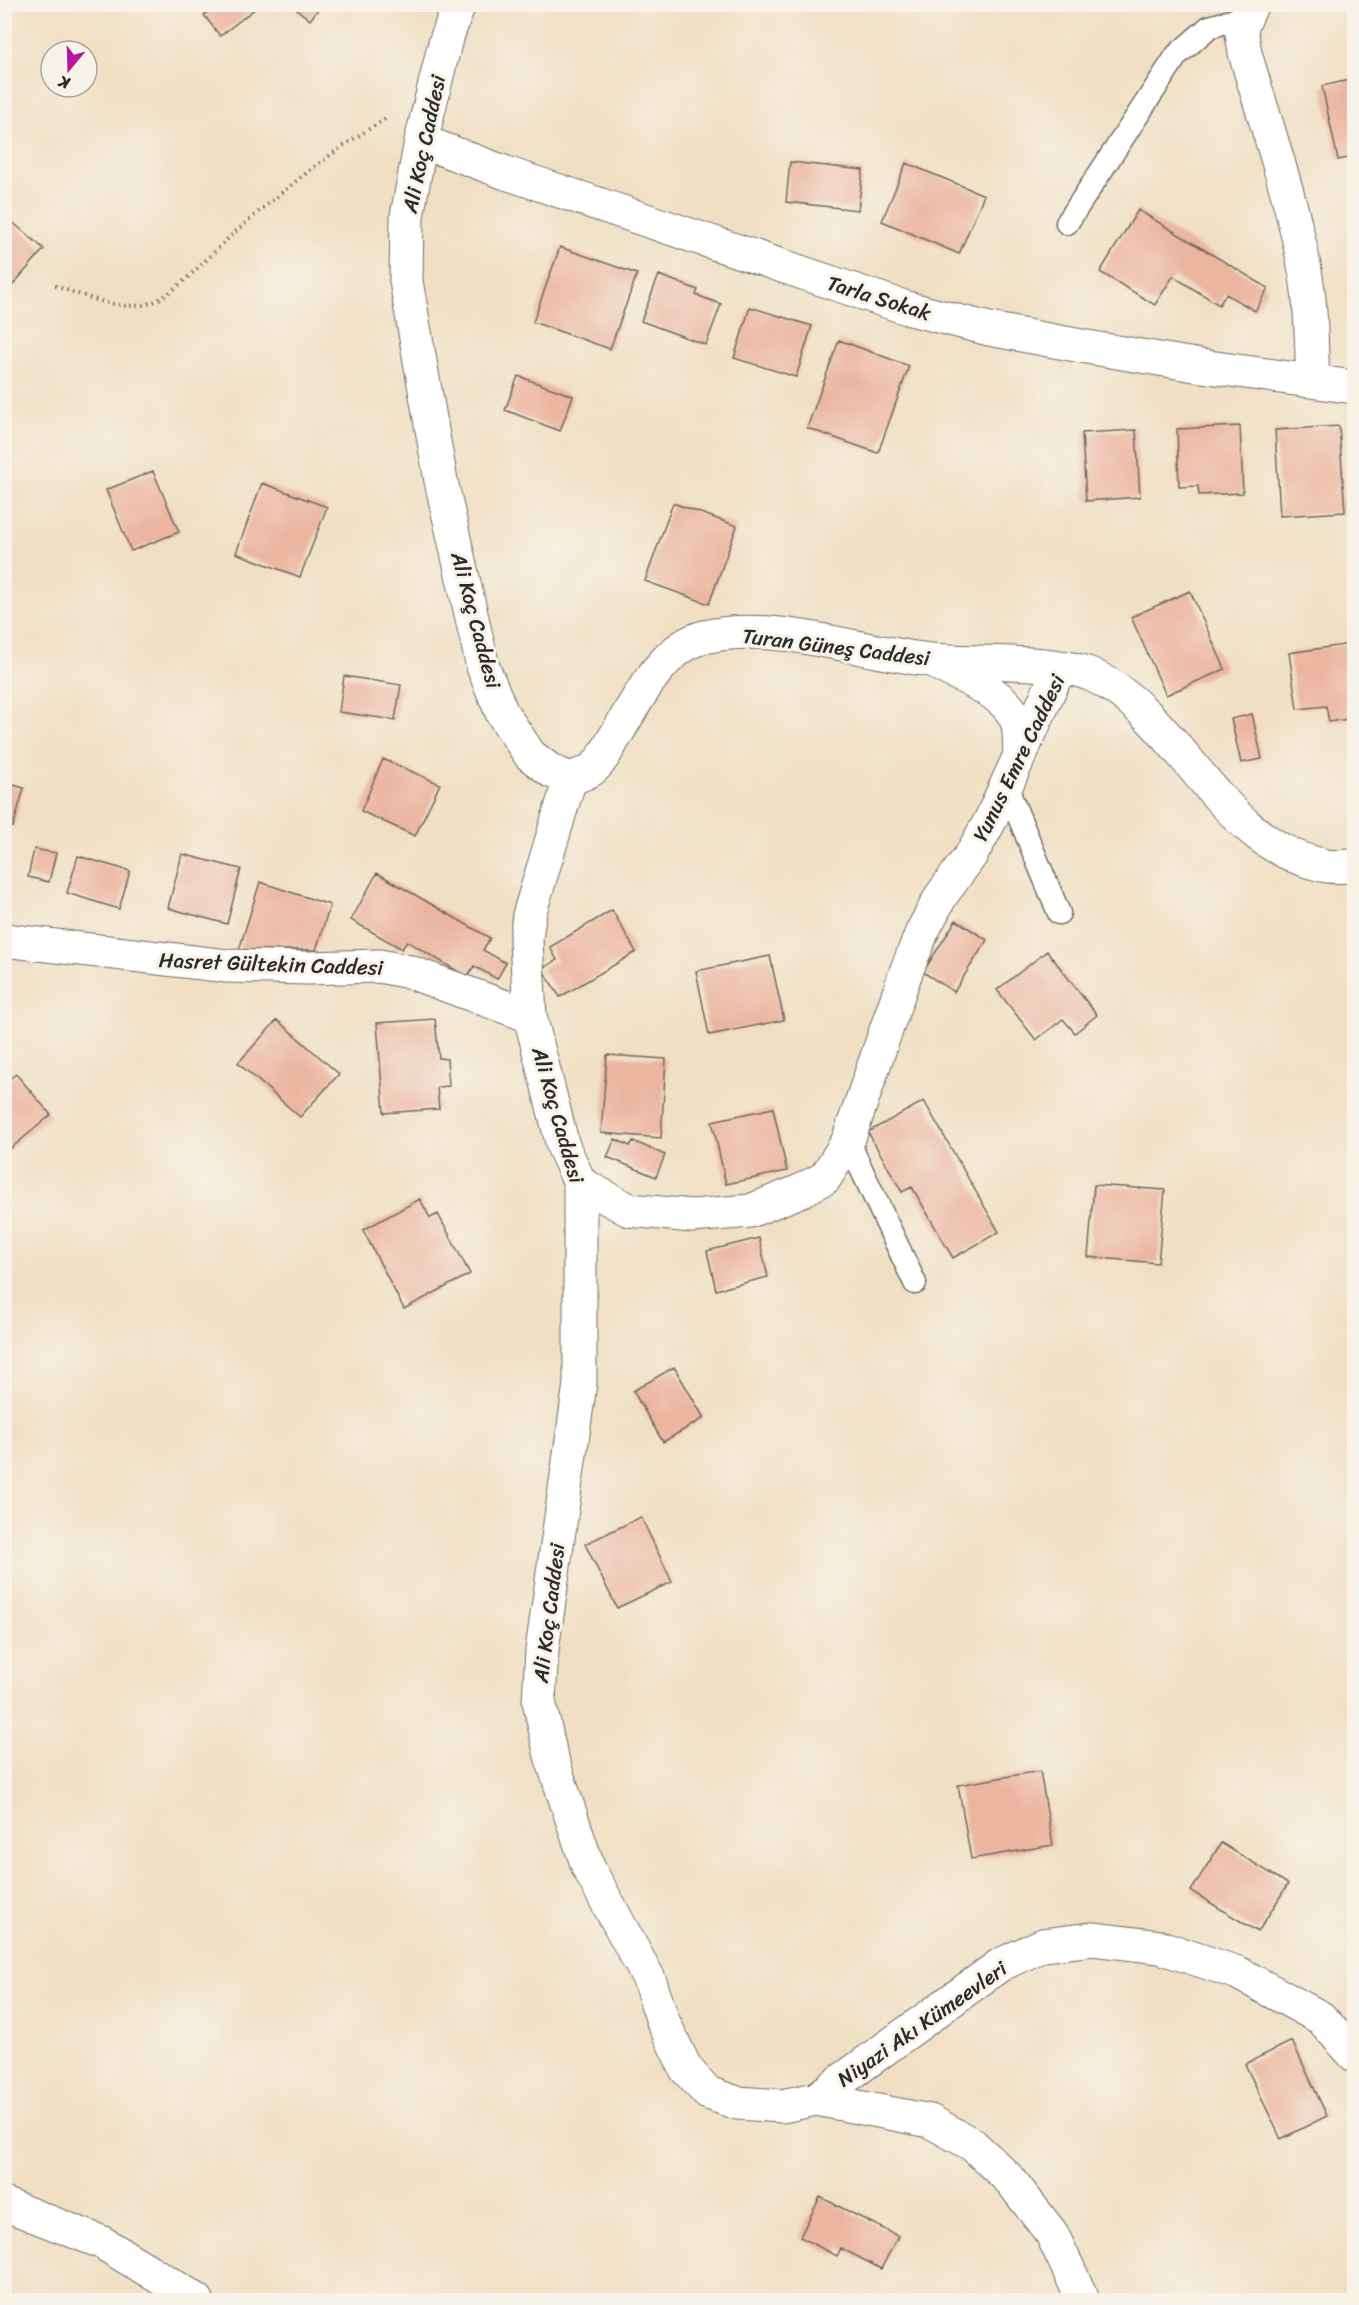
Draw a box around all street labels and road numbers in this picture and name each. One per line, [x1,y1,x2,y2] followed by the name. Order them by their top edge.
[391,70,457,217] street label: Ali Koç Caddesi
[822,264,937,332] street label: Tarla Sokak
[439,546,513,694] street label: Ali Koç Caddesi
[740,617,933,677] street label: Turan Güneş Caddesi
[962,667,1077,848] street label: Yunus Emre Caddesi
[158,941,385,987] street label: Hasret Gültekin Caddesi
[520,1041,596,1189] street label: Ali Koç Caddesi
[521,1540,577,1686] street label: Ali Koç Caddesi
[829,1950,1016,2097] street label: Niyazi Akı Kümeevleri

